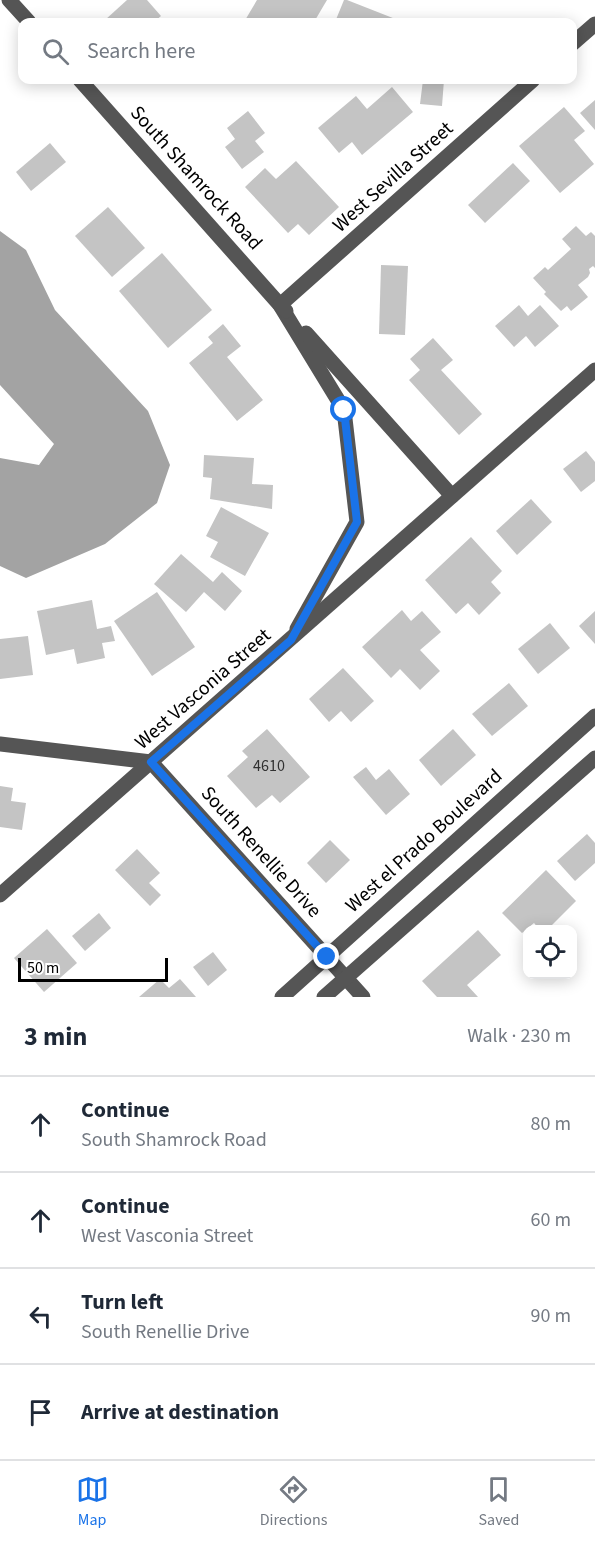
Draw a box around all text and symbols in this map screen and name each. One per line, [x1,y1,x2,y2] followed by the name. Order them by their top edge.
[18,18,577,84] search box
[39,35,72,68] icon: search
[87,35,195,67] text: Search here
[123,100,269,256] street label: South Shamrock Road
[327,115,460,239] street label: West Sevilla Street
[330,396,356,422] route start
[129,622,277,756] street label: West Vasconia Street
[253,755,285,777] house number: 4610
[339,763,509,919] street label: West el Prado Boulevard
[194,780,328,924] street label: South Renellie Drive
[523,925,577,979] map controls
[523,925,577,979] button: locate
[313,943,339,969] route end
[18,955,168,983] scale bar
[27,957,59,979] text: 50 m
[24,1018,87,1055] text: 3 min
[467,1022,571,1050] text: Walk · 230 m
[81,1094,170,1126] text: Continue
[24,1108,57,1141] icon: ahead
[531,1110,571,1138] text: 80 m
[81,1126,267,1154] text: South Shamrock Road
[81,1190,170,1222] text: Continue
[24,1204,57,1237] icon: ahead
[531,1206,571,1234] text: 60 m
[81,1222,253,1250] text: West Vasconia Street
[81,1286,163,1318] text: Turn left
[24,1300,57,1333] icon: left
[531,1302,571,1330] text: 90 m
[81,1318,249,1346] text: South Renellie Drive
[24,1396,57,1429] icon: arrive
[81,1396,279,1428] text: Arrive at destination
[76,1473,109,1531] tab: Map
[260,1473,327,1531] tab: Directions
[479,1473,519,1531] tab: Saved

